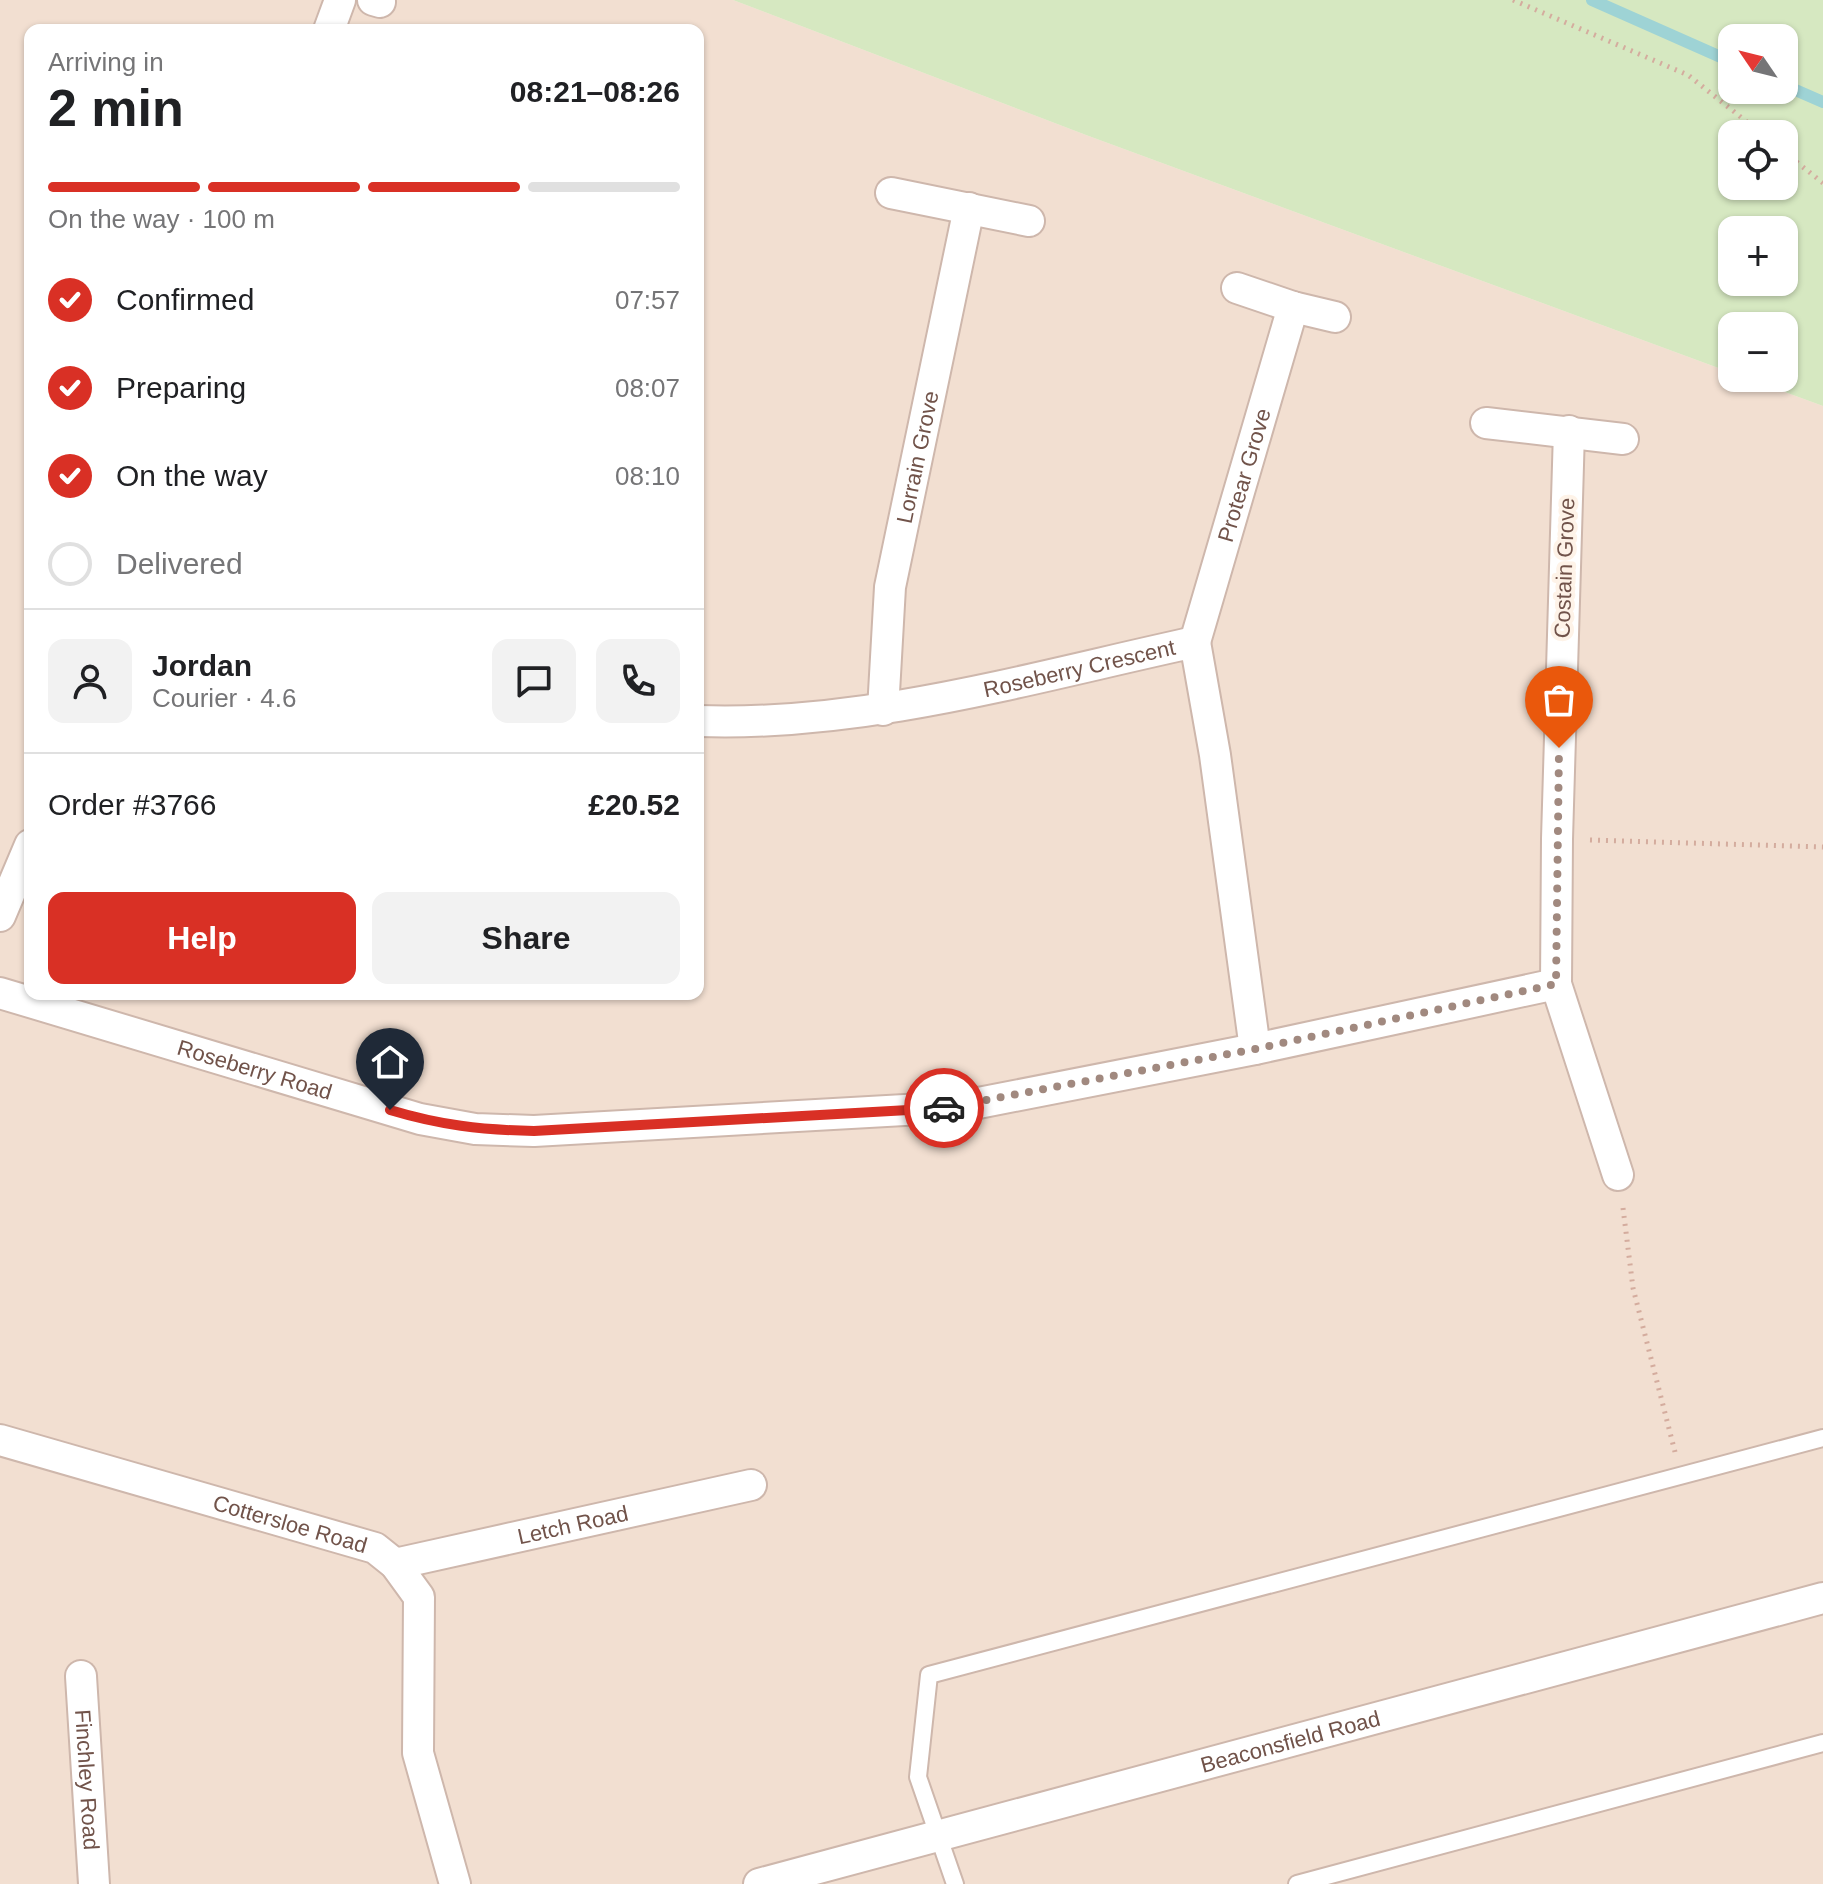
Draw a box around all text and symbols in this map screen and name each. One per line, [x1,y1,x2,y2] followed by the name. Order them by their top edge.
[1718,24,1798,104] north arrow
[1718,24,1798,392] map controls
[48,47,164,77] text: Arriving in
[510,75,680,108] text: 08:21–08:26
[48,79,184,137] text: 2 min
[1718,120,1798,200] button: locate
[48,204,275,234] text: On the way · 100 m
[1718,216,1798,296] button: +
[48,278,92,322] icon: check
[116,283,254,316] text: Confirmed
[615,285,680,315] text: 07:57
[1718,312,1798,392] button: −
[48,366,92,410] icon: check
[116,371,246,404] text: Preparing
[615,373,680,403] text: 08:07
[892,389,944,526] street label: Lorrain Grove
[1213,405,1276,545] street label: Protear Grove
[48,454,92,498] icon: check
[116,459,268,492] text: On the way
[615,461,680,491] text: 08:10
[1550,497,1579,639] street label: Costain Grove
[116,547,243,580] text: Delivered
[981,635,1178,702] street label: Roseberry Crescent
[48,639,132,723] button: person
[492,639,576,723] button: chat
[596,639,680,723] button: phone
[152,649,252,682] text: Jordan
[1525,666,1593,748] pin
[1537,678,1581,722] icon: bag
[152,683,297,713] text: Courier · 4.6
[48,788,216,821] text: Order #3766
[588,788,680,821] text: £20.52
[48,892,356,984] button: Help
[372,892,680,984] button: Share
[356,1028,424,1110] pin
[174,1035,335,1105] street label: Roseberry Road
[368,1040,412,1084] icon: home
[904,1068,984,1148] courier
[922,1086,966,1130] icon: car
[210,1490,370,1558] street label: Cottersloe Road
[515,1501,630,1549] street label: Letch Road
[1198,1706,1383,1778] street label: Beaconsfield Road
[70,1709,104,1851] street label: Finchley Road

